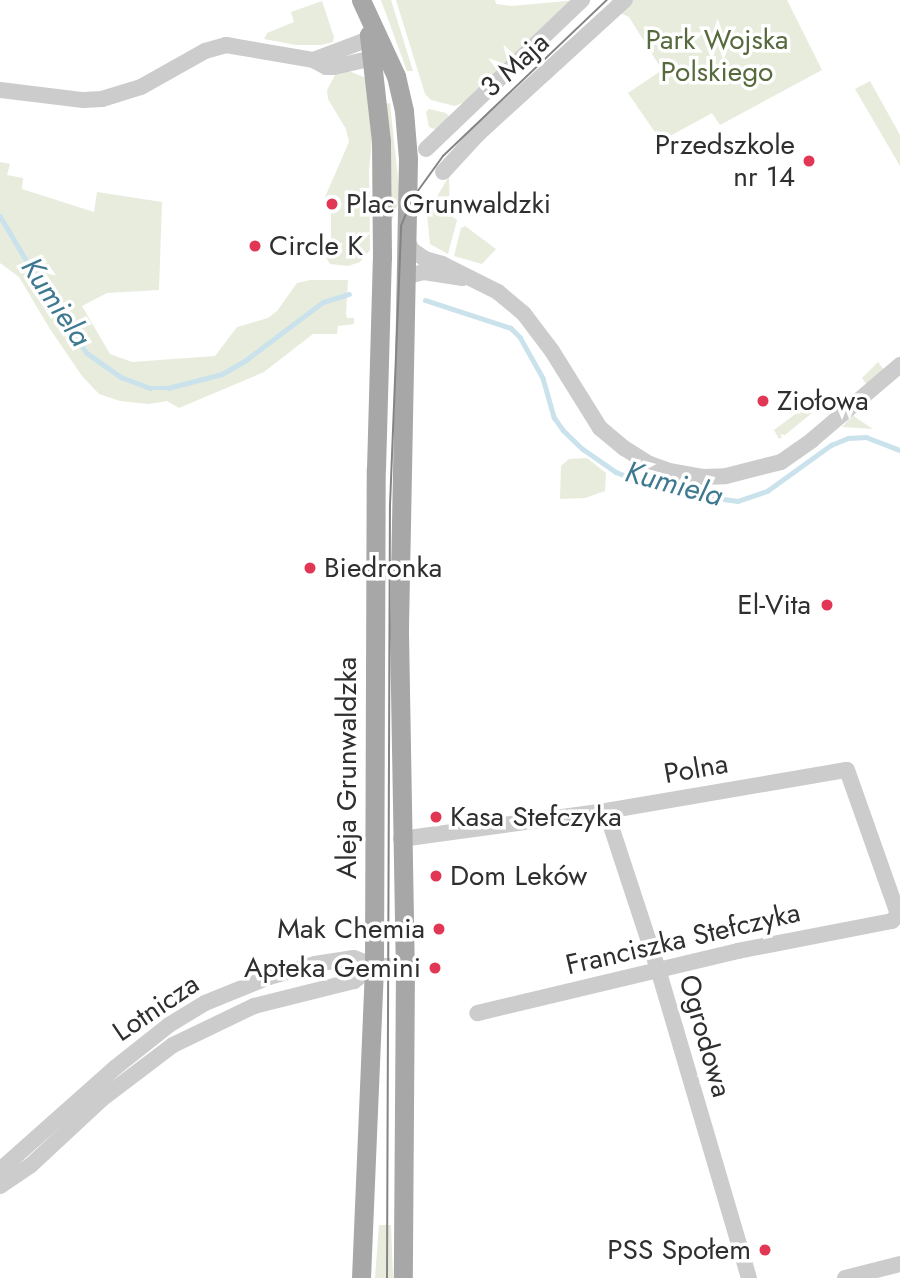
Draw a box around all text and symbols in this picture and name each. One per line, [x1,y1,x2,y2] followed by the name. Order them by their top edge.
[645,23,789,89] park label: Park Wojska Polskiego
[474,26,556,104] street label: 3 Maja
[655,128,795,194] place label: Przedszkole nr 14
[801,153,817,169] marker: Przedszkole nr 14
[346,187,551,221] place label: Plac Grunwaldzki
[324,196,340,212] marker: Plac Grunwaldzki
[269,229,363,263] place label: Circle K
[247,238,263,254] marker: Circle K
[13,251,99,353] water label: Kumiela
[777,384,869,418] place label: Ziołowa
[755,393,771,409] marker: Ziołowa
[621,454,727,514] water label: Kumiela
[324,551,442,585] place label: Biedronka
[302,560,318,576] marker: Biedronka
[737,588,811,622] place label: El-Vita
[817,595,837,615] marker: El-Vita
[330,657,364,879] street label: Aleja Grunwaldzka
[661,747,731,791] street label: Polna
[450,800,622,834] place label: Kasa Stefczyka
[428,809,444,825] marker: Kasa Stefczyka
[450,859,587,893] place label: Dom Leków
[428,868,444,884] marker: Dom Leków
[563,896,803,982] street label: Franciszka Stefczyka
[277,912,425,946] place label: Mak Chemia
[431,921,447,937] marker: Mak Chemia
[244,951,421,985] place label: Apteka Gemini
[427,960,443,976] marker: Apteka Gemini
[107,967,205,1049] street label: Lotnicza
[672,971,738,1101] street label: Ogrodowa
[607,1233,751,1267] place label: PSS Społem
[757,1242,773,1258] marker: PSS Społem

